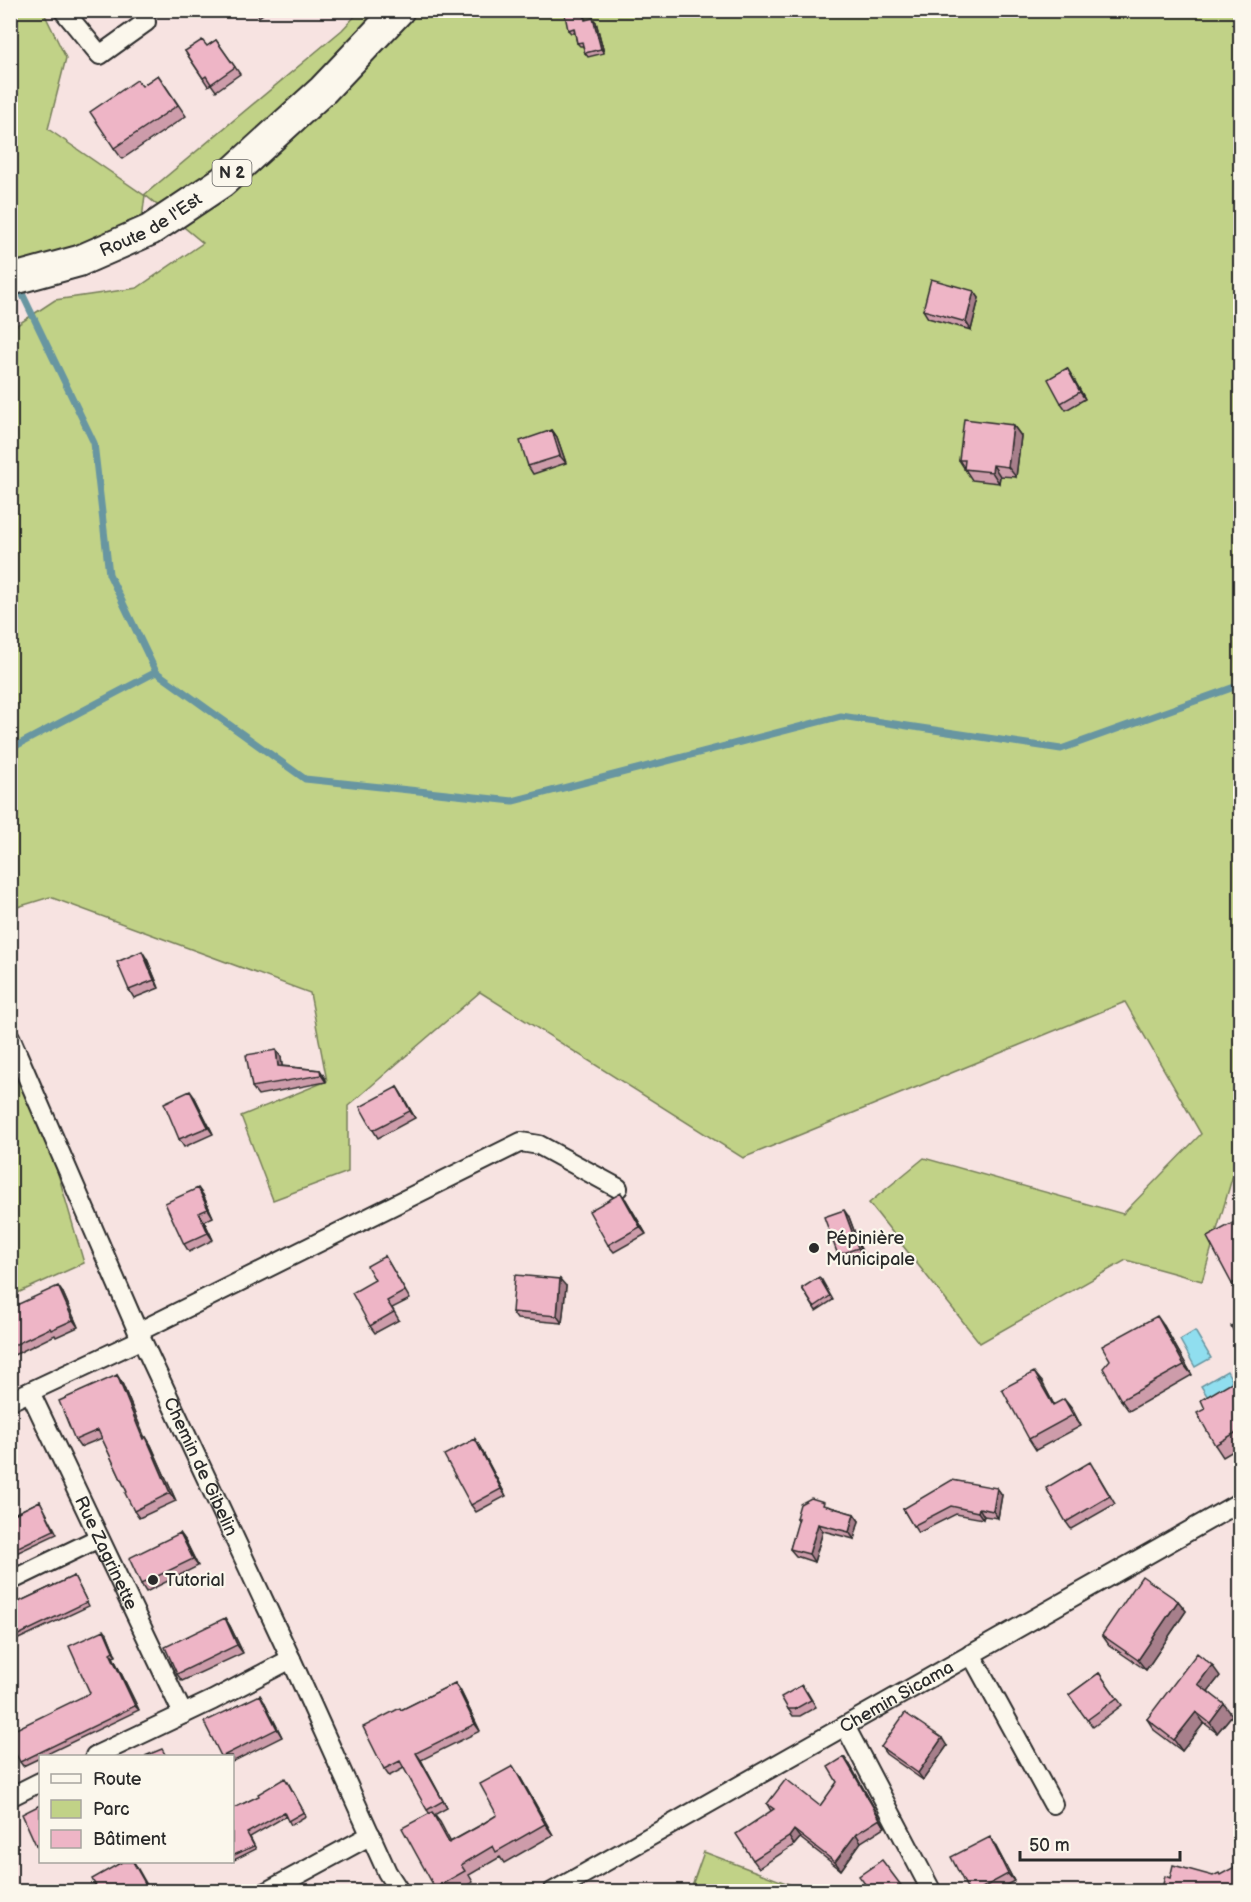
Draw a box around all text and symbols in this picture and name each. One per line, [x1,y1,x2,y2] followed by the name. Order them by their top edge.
[212,160,252,186] road number: N 2
[96,188,206,261] street label: Route de l'Est
[826,1228,915,1270] place label: Pépinière Municipale
[807,1241,821,1255] marker: Pépinière Municipale
[160,1394,242,1539] street label: Chemin de Gibelin
[71,1493,142,1613] street label: Rue Zagrinette
[165,1570,225,1591] place label: Tutorial
[146,1573,160,1587] marker: Tutorial
[836,1656,957,1737] street label: Chemin Sicama
[39,1755,234,1863] legend
[93,1769,142,1790] text: Route
[93,1799,130,1820] text: Parc
[1020,1824,1180,1862] scale bar
[93,1829,167,1850] text: Bâtiment
[1029,1835,1070,1856] text: 50 m

